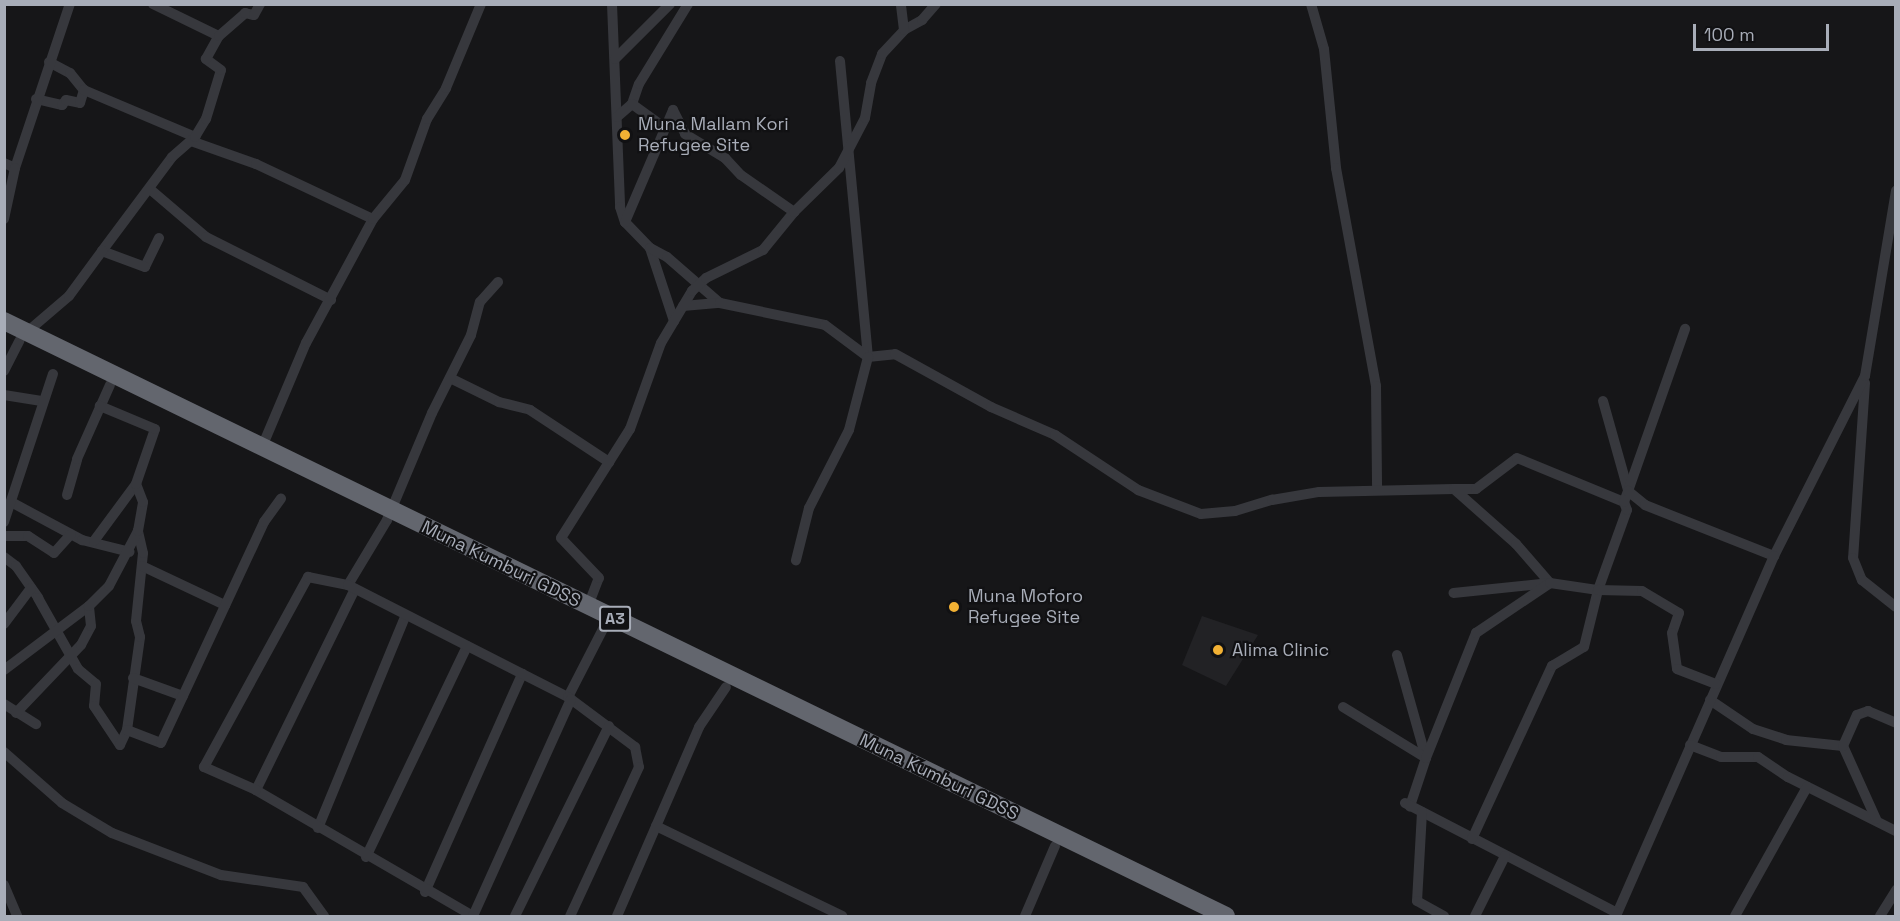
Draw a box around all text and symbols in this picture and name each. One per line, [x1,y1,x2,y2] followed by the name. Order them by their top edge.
[1696,12,1832,50] scale bar
[1704,23,1755,46] text: 100 m
[638,114,789,156] place label: Muna Mallam Kori Refugee Site
[616,126,634,144] marker: Muna Mallam Kori Refugee Site
[418,516,584,612] street label: Muna Kumburi GDSS
[968,586,1083,628] place label: Muna Moforo Refugee Site
[945,598,963,616] marker: Muna Moforo Refugee Site
[598,606,632,632] road number: A3
[1232,639,1329,661] place label: Alima Clinic
[1209,641,1227,659] marker: Alima Clinic
[856,729,1022,825] street label: Muna Kumburi GDSS

